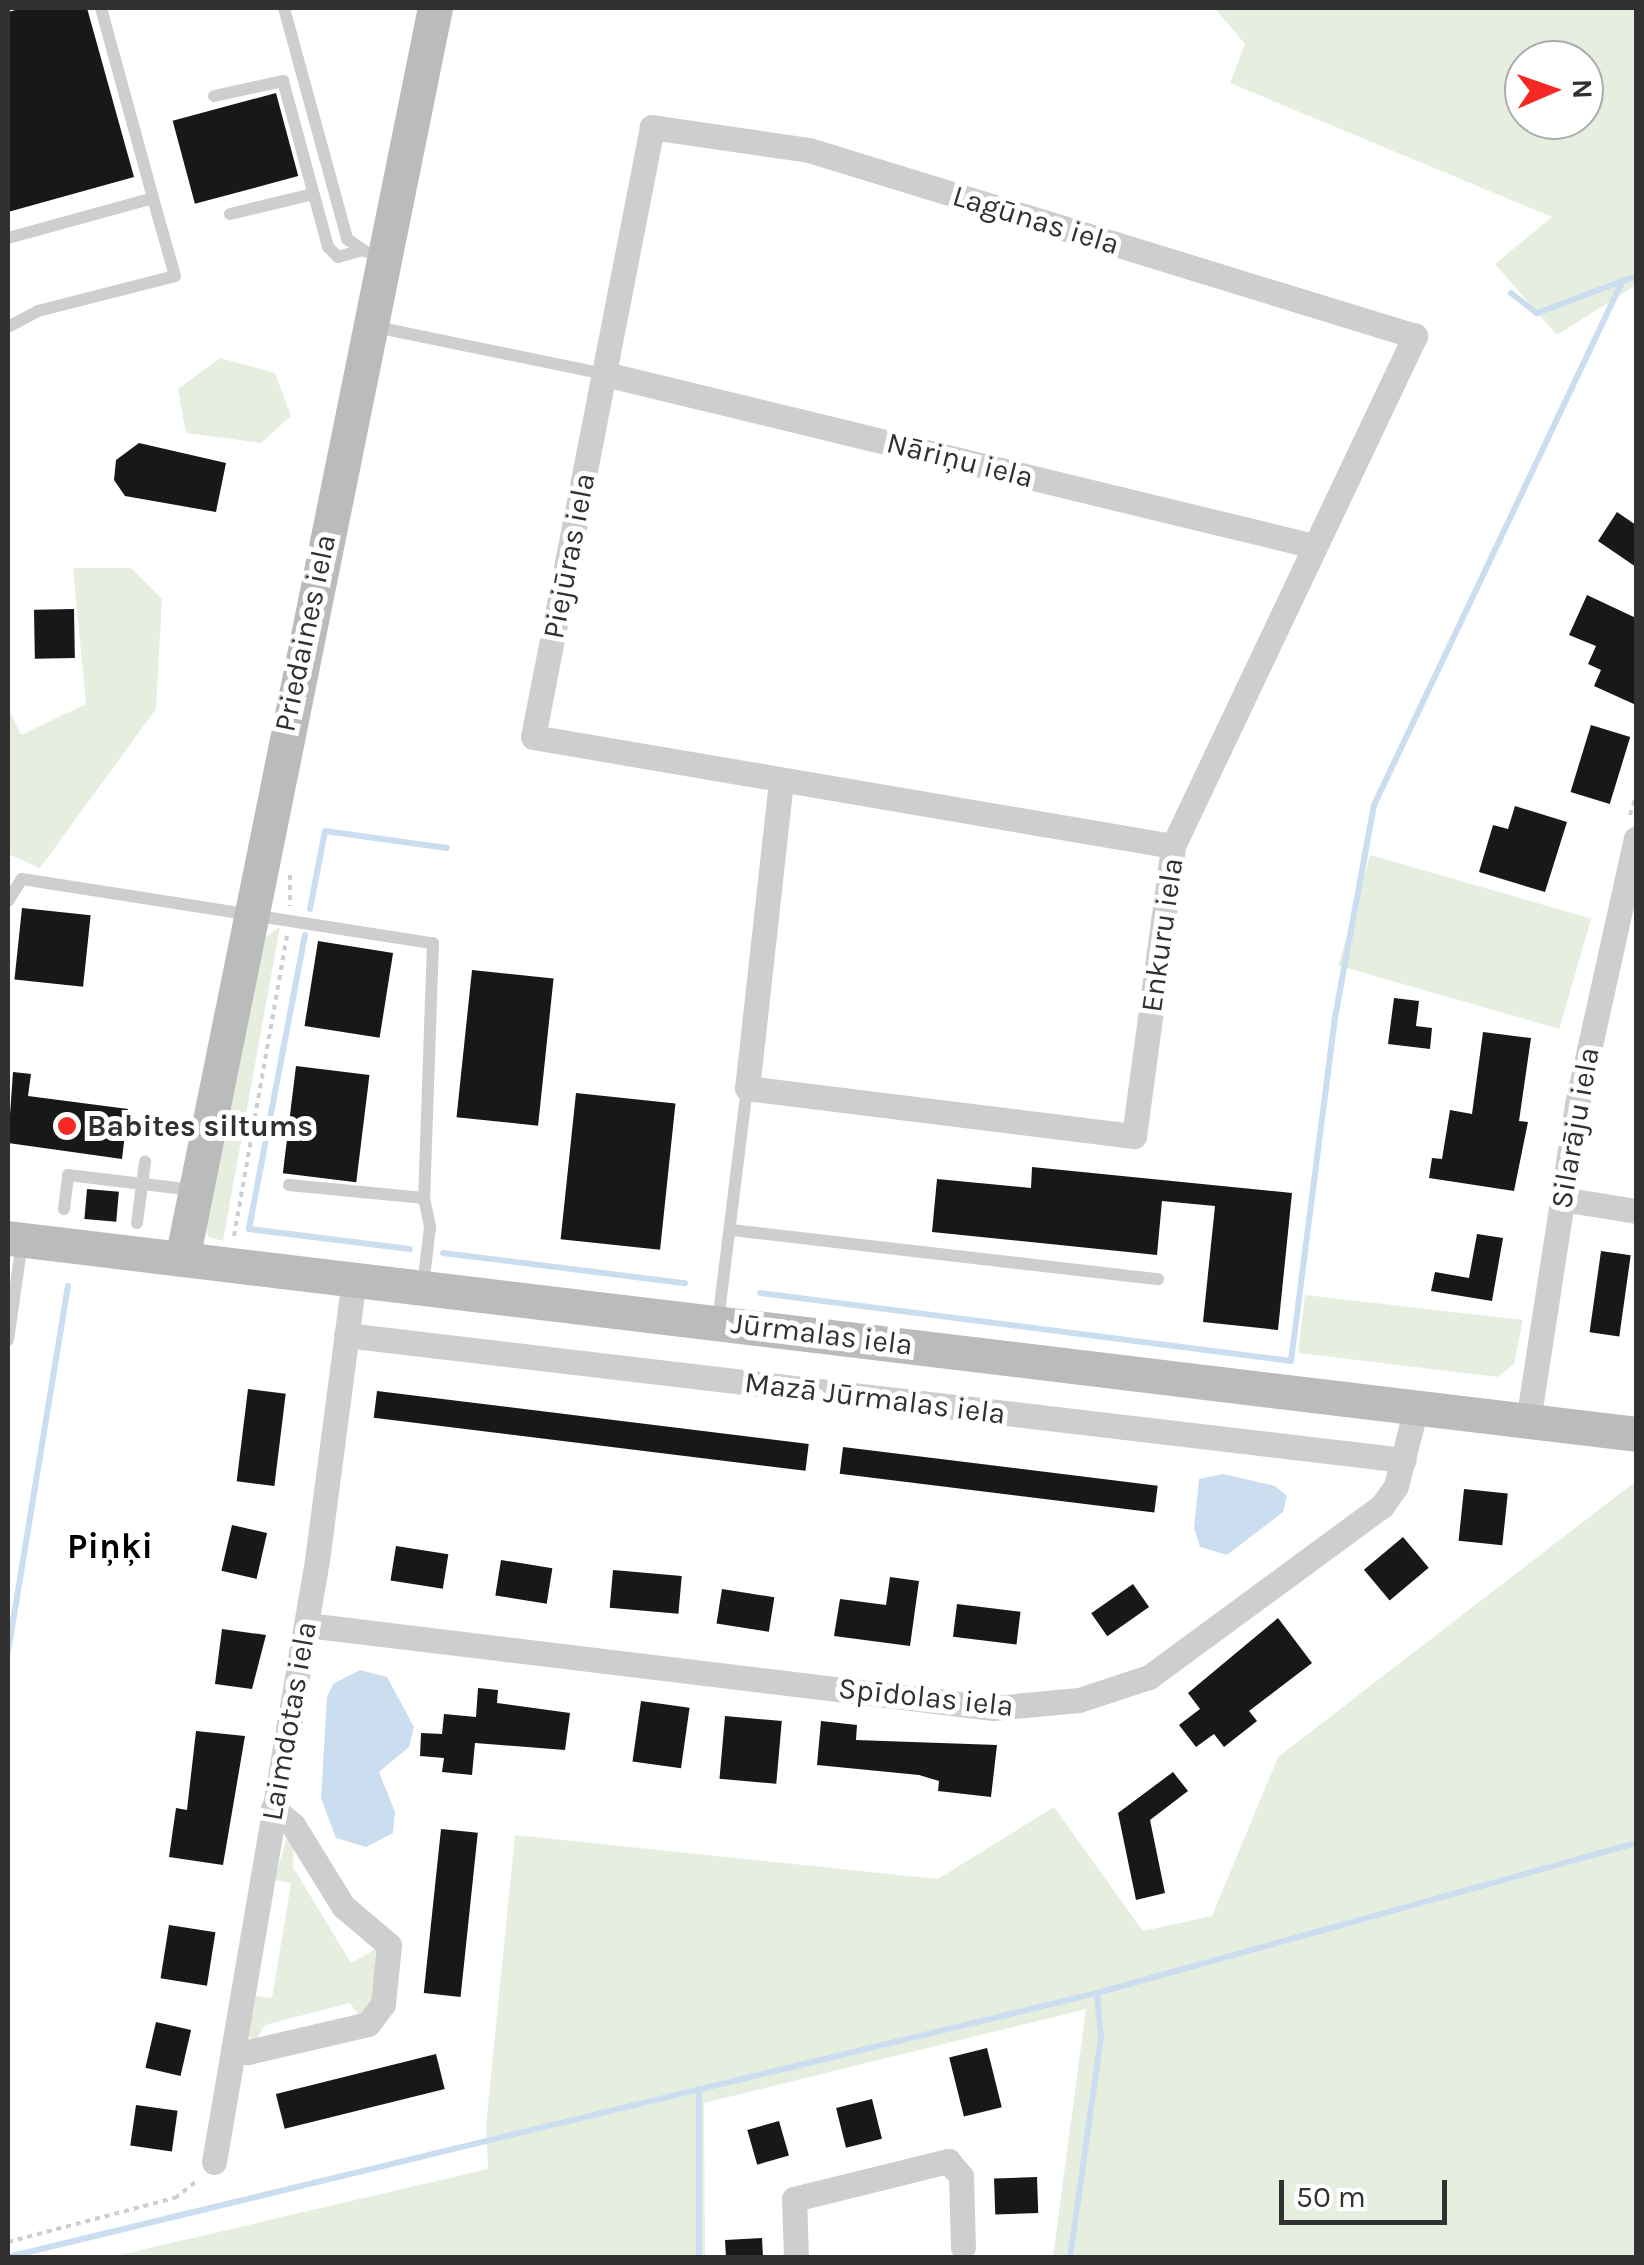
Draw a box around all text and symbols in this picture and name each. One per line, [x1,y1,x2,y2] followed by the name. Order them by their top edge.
[1504,40,1604,140] north arrow
[1566,78,1599,100] text: N
[948,178,1124,262] street label: Lagūnas iela
[883,424,1037,496] street label: Nāriņu iela
[535,470,603,642] street label: Piejūras iela
[267,531,343,735] street label: Priedaines iela
[1133,856,1191,1014] street label: Enkuru iela
[1543,1044,1607,1212] street label: Silarāju iela
[87,1108,313,1144] place label: Babites siltums
[56,1115,78,1137] marker: Babites siltums
[729,1305,915,1363] street label: Jūrmalas iela
[743,1364,1007,1432] street label: Mazā Jūrmalas iela
[67,1526,153,1568] district label: Piņķi
[254,1619,324,1823] street label: Laimdotas iela
[837,1670,1015,1724] street label: Spīdolas iela
[1284,2160,1452,2222] scale bar
[1296,2179,1366,2215] text: 50 m

